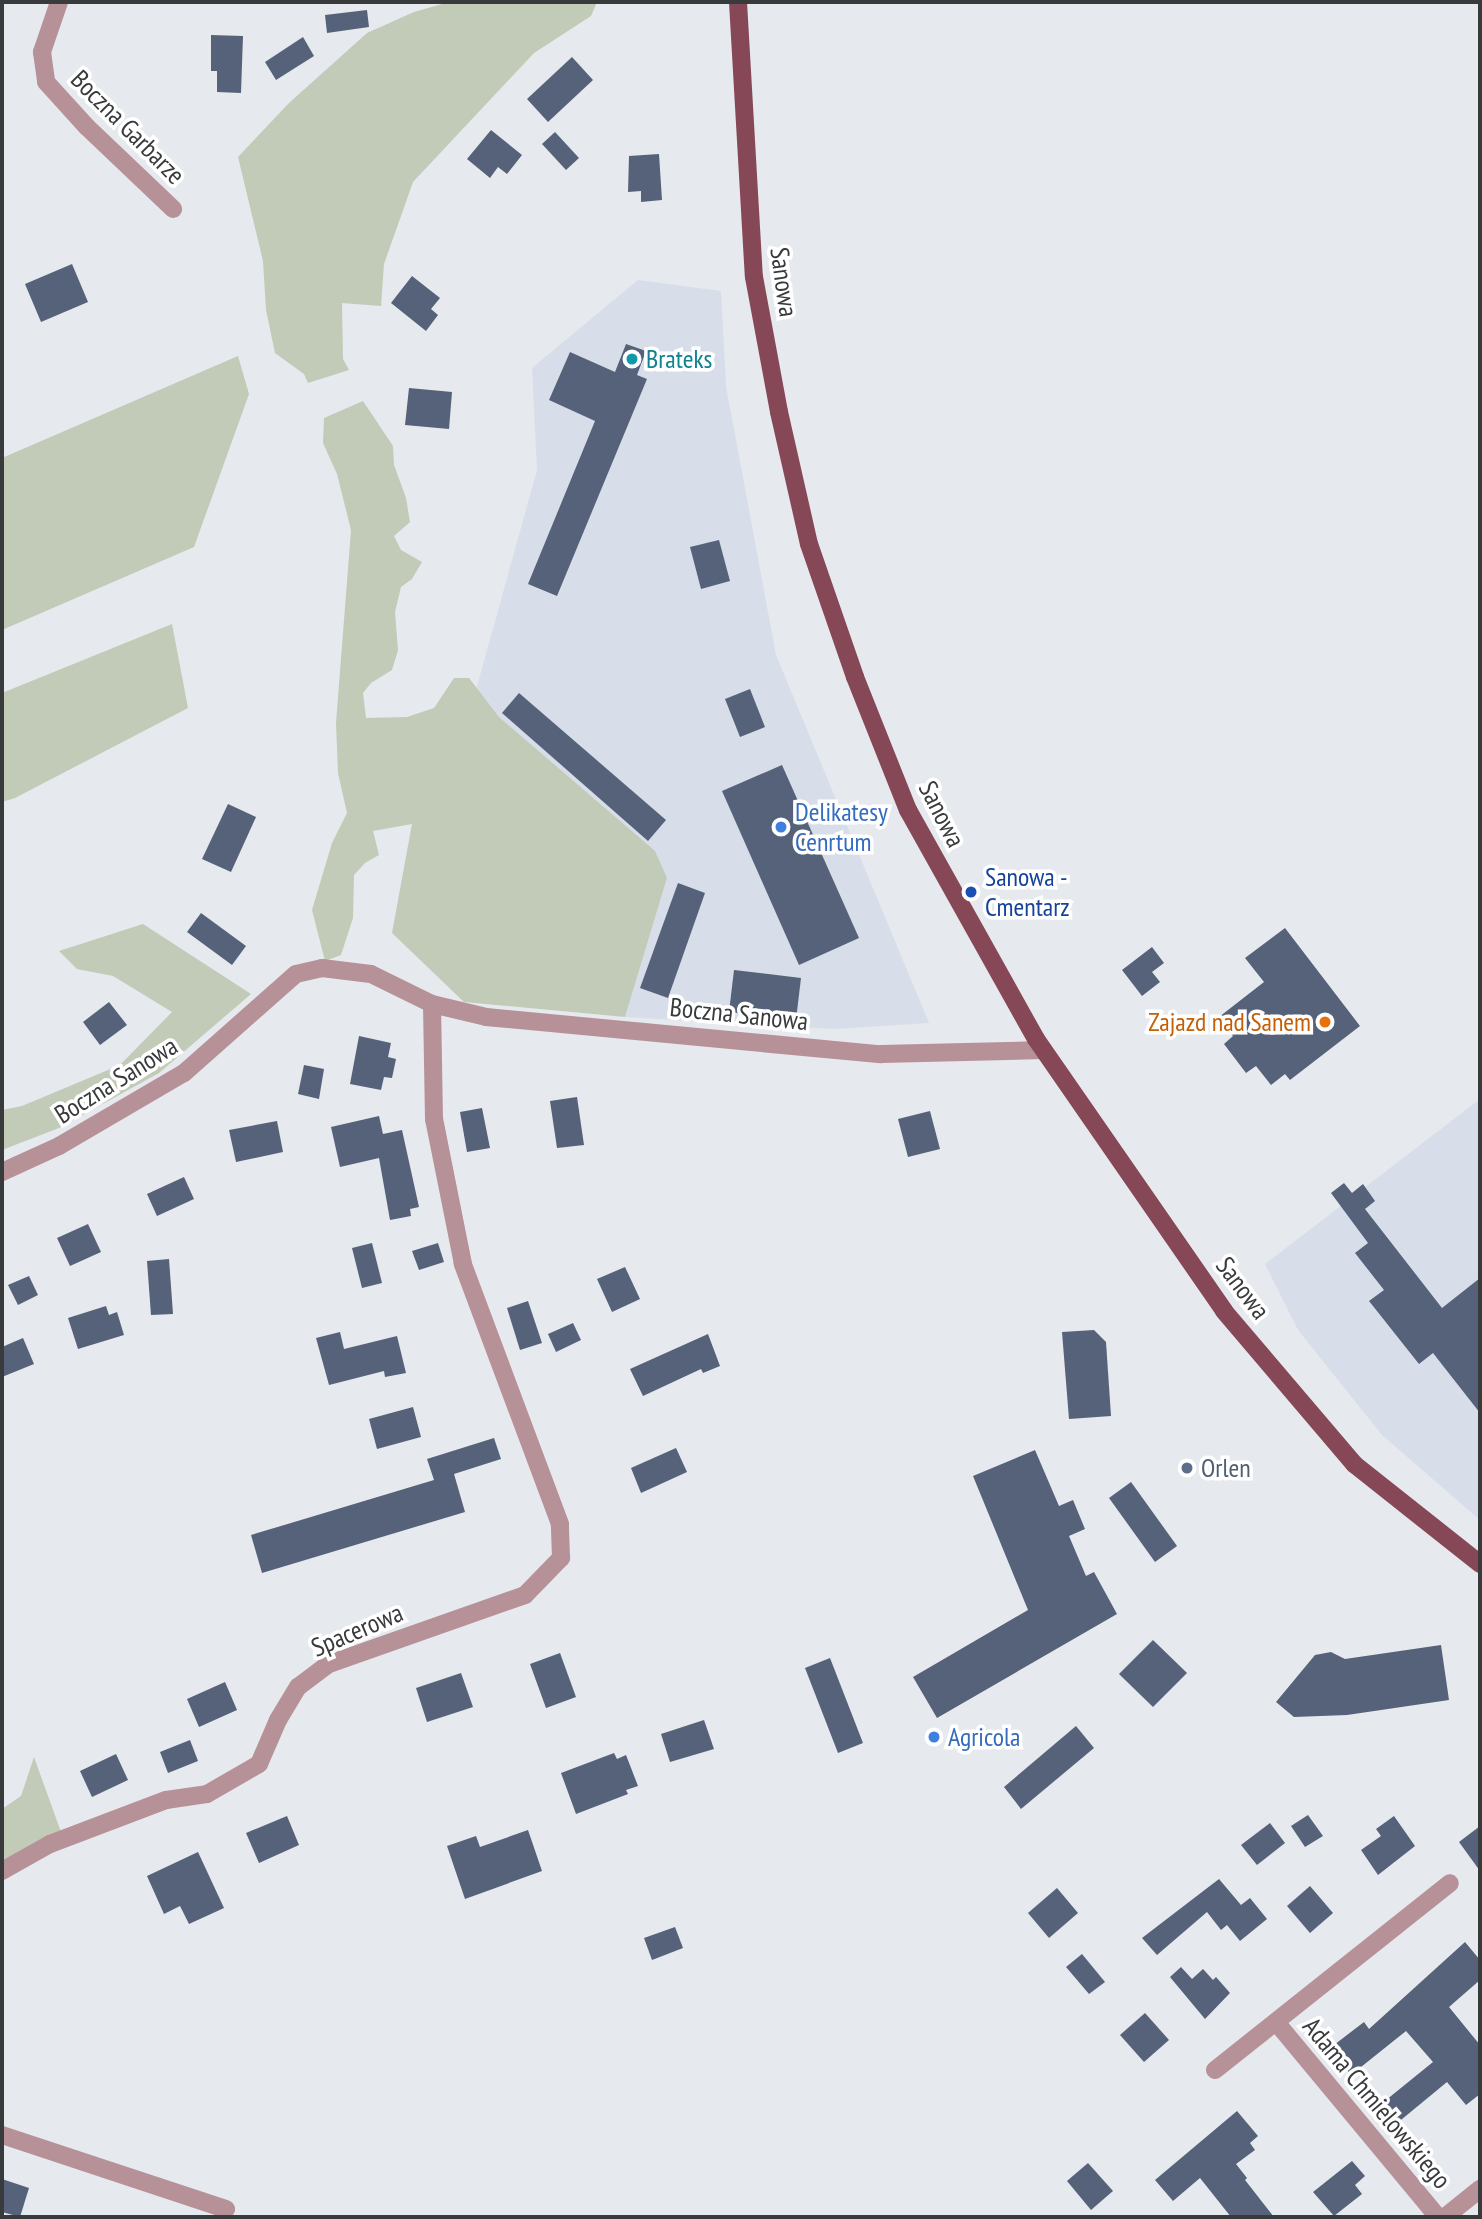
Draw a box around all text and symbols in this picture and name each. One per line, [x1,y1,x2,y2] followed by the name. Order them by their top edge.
[65,64,191,190] street label: Boczna Garbarze
[764,245,804,319] street label: Sanowa
[646,343,712,375] place label: Brateks
[624,351,640,367] marker: Brateks
[912,776,972,852] street label: Sanowa
[795,796,888,858] place label: Delikatesy Cenrtum
[773,819,789,835] marker: Delikatesy Cenrtum
[985,861,1070,922] place label: Sanowa - Cmentarz
[963,884,979,900] marker: Sanowa - Cmentarz
[668,991,810,1037] street label: Boczna Sanowa
[1148,1006,1311,1038] place label: Zajazd nad Sanem
[1317,1014,1333,1030] marker: Zajazd nad Sanem
[49,1030,183,1130] street label: Boczna Sanowa
[1210,1251,1276,1325] street label: Sanowa
[1201,1452,1251,1484] place label: Orlen
[1179,1460,1195,1476] marker: Orlen
[307,1597,407,1663] street label: Spacerowa
[948,1721,1021,1753] place label: Agricola
[926,1729,942,1745] marker: Agricola
[1296,2011,1458,2195] street label: Adama Chmielowskiego

